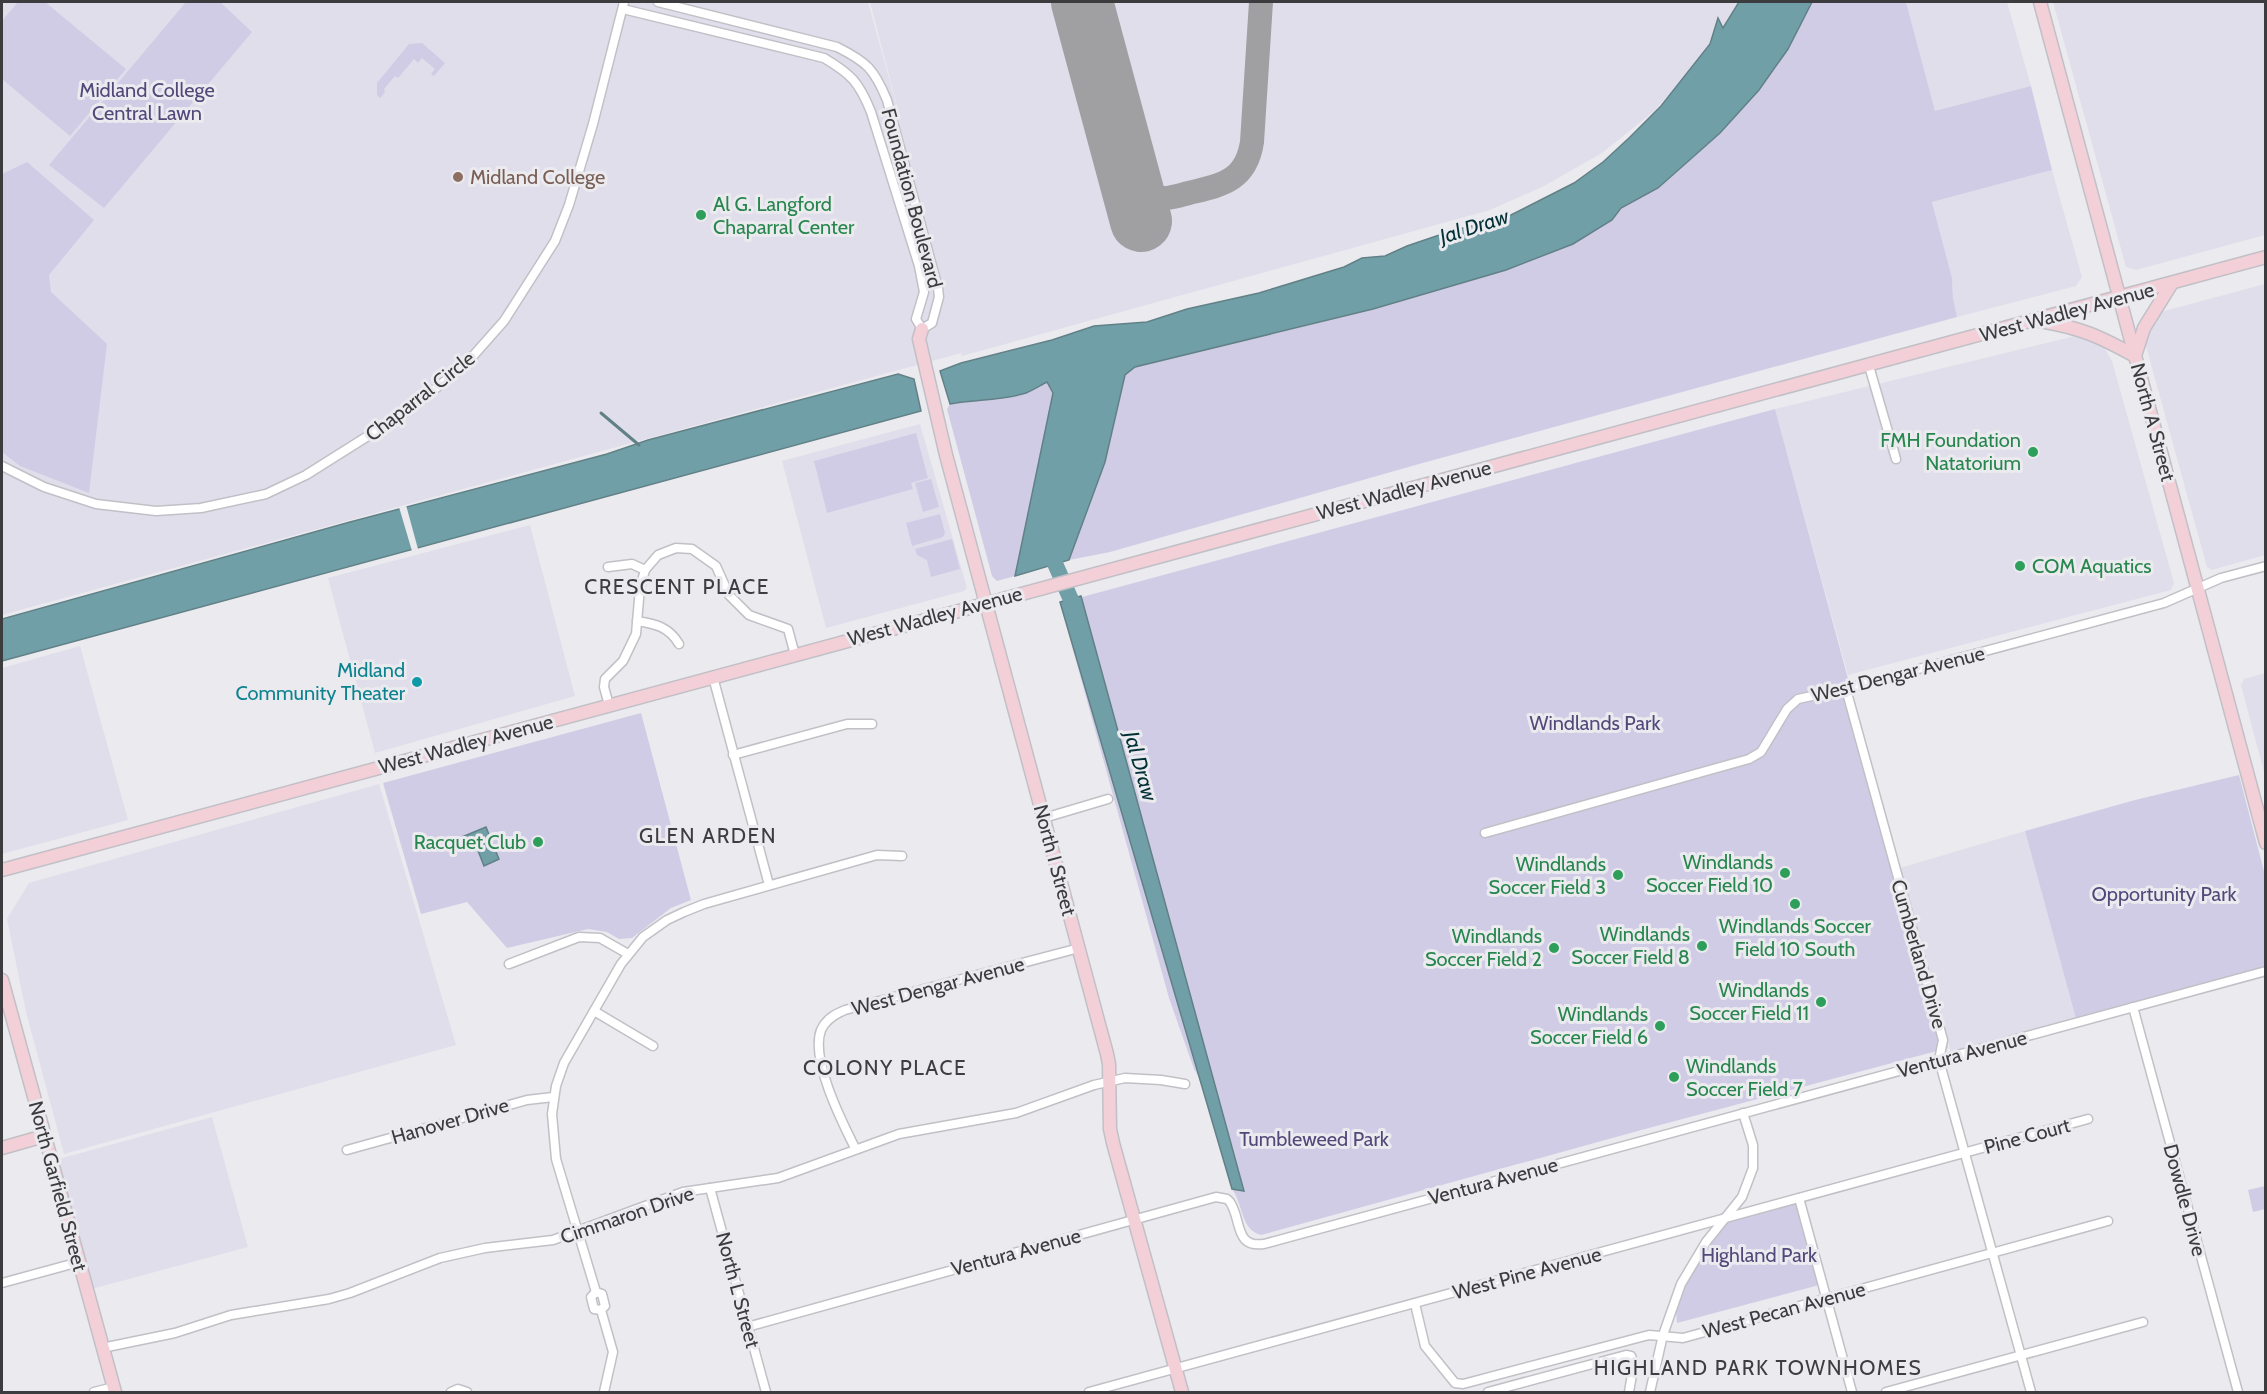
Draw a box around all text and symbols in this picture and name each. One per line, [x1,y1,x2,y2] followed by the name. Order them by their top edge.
[79,78,215,125] park label: Midland College Central Lawn
[876,106,948,290] street label: Foundation Boulevard
[470,165,605,189] place label: Midland College
[451,170,465,184] marker: Midland College
[713,192,855,239] place label: Al G. Langford Chaparral Center
[1434,203,1513,250] water label: Jal Draw
[694,208,708,222] marker: Al G. Langford Chaparral Center
[1977,277,2157,347] street label: West Wadley Avenue
[361,346,479,446] street label: Chaparral Circle
[2126,360,2180,484] street label: North A Street
[1880,428,2021,475] place label: FMH Foundation Natatorium
[2026,445,2040,459] marker: FMH Foundation Natatorium
[1314,455,1494,525] street label: West Wadley Avenue
[2032,554,2152,578] place label: COM Aquatics
[2013,559,2027,573] marker: COM Aquatics
[584,574,770,599] district label: CRESCENT PLACE
[845,581,1025,651] street label: West Wadley Avenue
[1809,641,1987,707] street label: West Dengar Avenue
[235,658,406,705] place label: Midland Community Theater
[410,675,424,689] marker: Midland Community Theater
[376,709,556,779] street label: West Wadley Avenue
[1530,711,1660,735] park label: Windlands Park
[1119,726,1163,805] water label: Jal Draw
[1029,802,1081,919] street label: North I Street
[639,823,777,848] district label: GLEN ARDEN
[414,830,526,854] place label: Racquet Club
[531,835,545,849] marker: Racquet Club
[1646,850,1773,897] place label: Windlands Soccer Field 10
[1489,852,1606,899] place label: Windlands Soccer Field 3
[1778,866,1792,880] marker: Windlands Soccer Field 10
[1611,868,1625,882] marker: Windlands Soccer Field 3
[1886,877,1952,1031] street label: Cumberland Drive
[2092,882,2236,906] park label: Opportunity Park
[1788,897,1802,911] marker: Windlands Soccer Field 10 South
[1719,914,1872,961] place label: Windlands Soccer Field 10 South
[1571,922,1690,969] place label: Windlands Soccer Field 8
[1425,924,1542,971] place label: Windlands Soccer Field 2
[1695,939,1709,953] marker: Windlands Soccer Field 8
[1547,941,1561,955] marker: Windlands Soccer Field 2
[849,951,1027,1021] street label: West Dengar Avenue
[1689,978,1809,1025] place label: Windlands Soccer Field 11
[1814,995,1828,1009] marker: Windlands Soccer Field 11
[1530,1002,1648,1049] place label: Windlands Soccer Field 6
[1653,1019,1667,1033] marker: Windlands Soccer Field 6
[1895,1025,2029,1083] street label: Ventura Avenue
[1686,1054,1803,1101] place label: Windlands Soccer Field 7
[803,1055,967,1080] district label: COLONY PLACE
[1667,1070,1681,1084] marker: Windlands Soccer Field 7
[388,1093,512,1149] street label: Hanover Drive
[24,1098,92,1274] street label: North Garfield Street
[1981,1113,2073,1159] street label: Pine Court
[1239,1127,1389,1151] park label: Tumbleweed Park
[2159,1141,2211,1259] street label: Dowdle Drive
[1426,1152,1560,1210] street label: Ventura Avenue
[557,1181,697,1249] street label: Cimmaron Drive
[949,1223,1083,1281] street label: Ventura Avenue
[711,1229,765,1351] street label: North L Street
[1450,1242,1604,1304] street label: West Pine Avenue
[1701,1243,1817,1267] park label: Highland Park
[1700,1277,1868,1343] street label: West Pecan Avenue
[1594,1355,1922,1380] district label: HIGHLAND PARK TOWNHOMES

